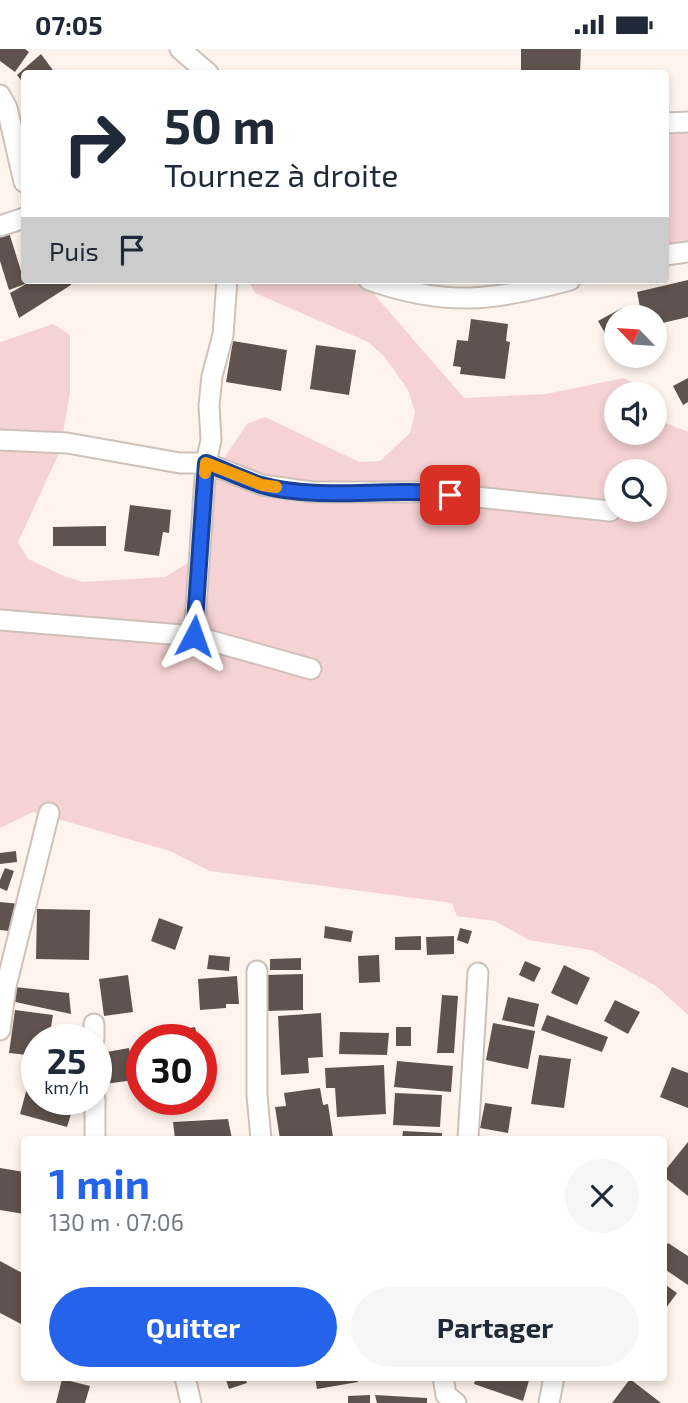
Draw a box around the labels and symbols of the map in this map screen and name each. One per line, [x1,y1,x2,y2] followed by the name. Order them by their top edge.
[604,305,667,367] north arrow
[420,465,480,525] pin
[157,599,231,673] position arrow
[126,1024,217,1115] speed limit sign: 30

